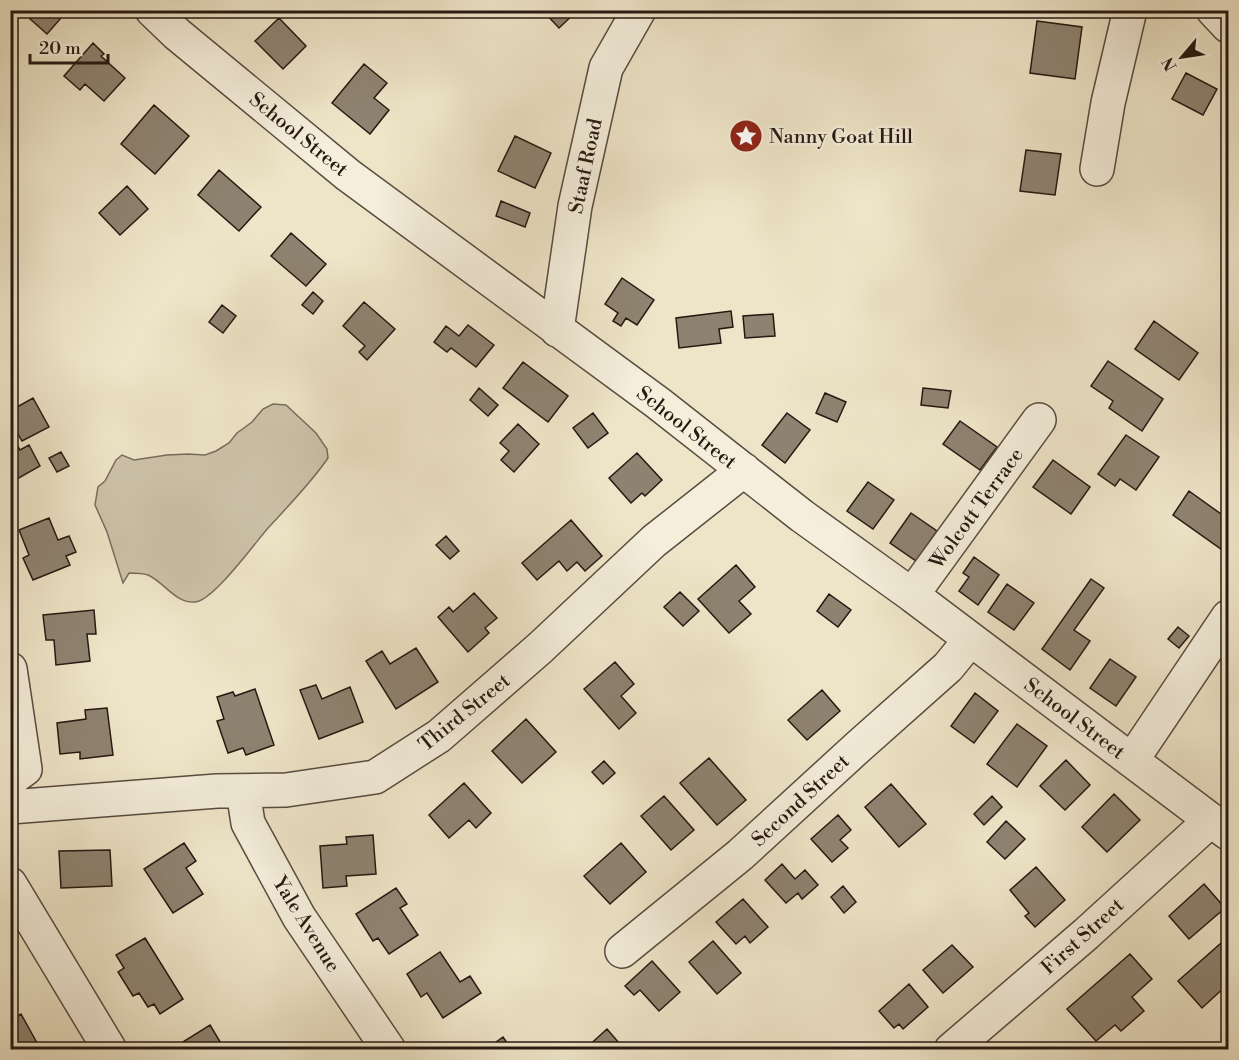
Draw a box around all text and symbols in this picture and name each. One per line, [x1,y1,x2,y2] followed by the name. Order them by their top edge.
[30,27,108,65] scale bar
[1152,27,1212,87] north arrow
[39,37,81,60] text: 20 m
[1158,53,1182,74] text: N
[243,88,353,183] street label: School Street
[564,116,609,216] street label: Staaf Road
[728,118,764,154] place icon: Nanny Goat Hill
[769,125,913,150] place label: Nanny Goat Hill
[631,381,741,475] street label: School Street
[924,443,1030,575] street label: Wolcott Terrace
[414,669,516,758] street label: Third Street
[1019,673,1130,765] street label: School Street
[747,749,855,853] street label: Second Street
[266,871,345,977] street label: Yale Avenue
[1037,893,1129,981] street label: First Street

